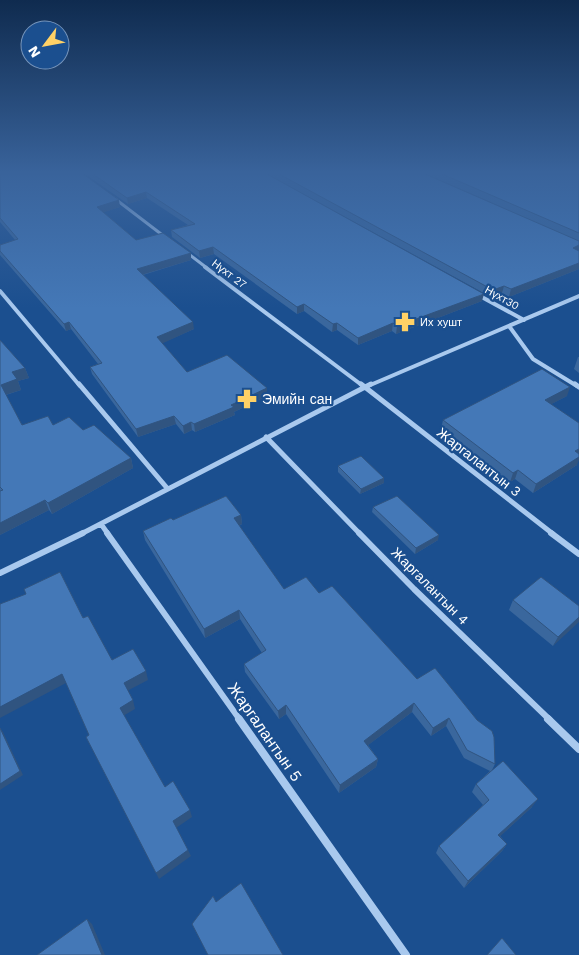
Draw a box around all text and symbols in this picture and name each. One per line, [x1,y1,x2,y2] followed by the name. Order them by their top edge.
[20,20,70,70] north arrow
[24,43,44,61] text: N
[209,257,249,291] street label: Нүхт 27
[483,283,522,313] street label: Нүхт30
[394,311,416,333] pharmacy icon: Их хушт
[420,316,462,329] place label: Их хушт
[236,388,258,410] pharmacy icon: Эмийн сан
[262,391,332,407] place label: Эмийн сан
[434,424,524,500] street label: Жаргалантын 3
[388,544,472,628] street label: Жаргалантын 4
[224,679,306,785] street label: Жаргалантын 5

